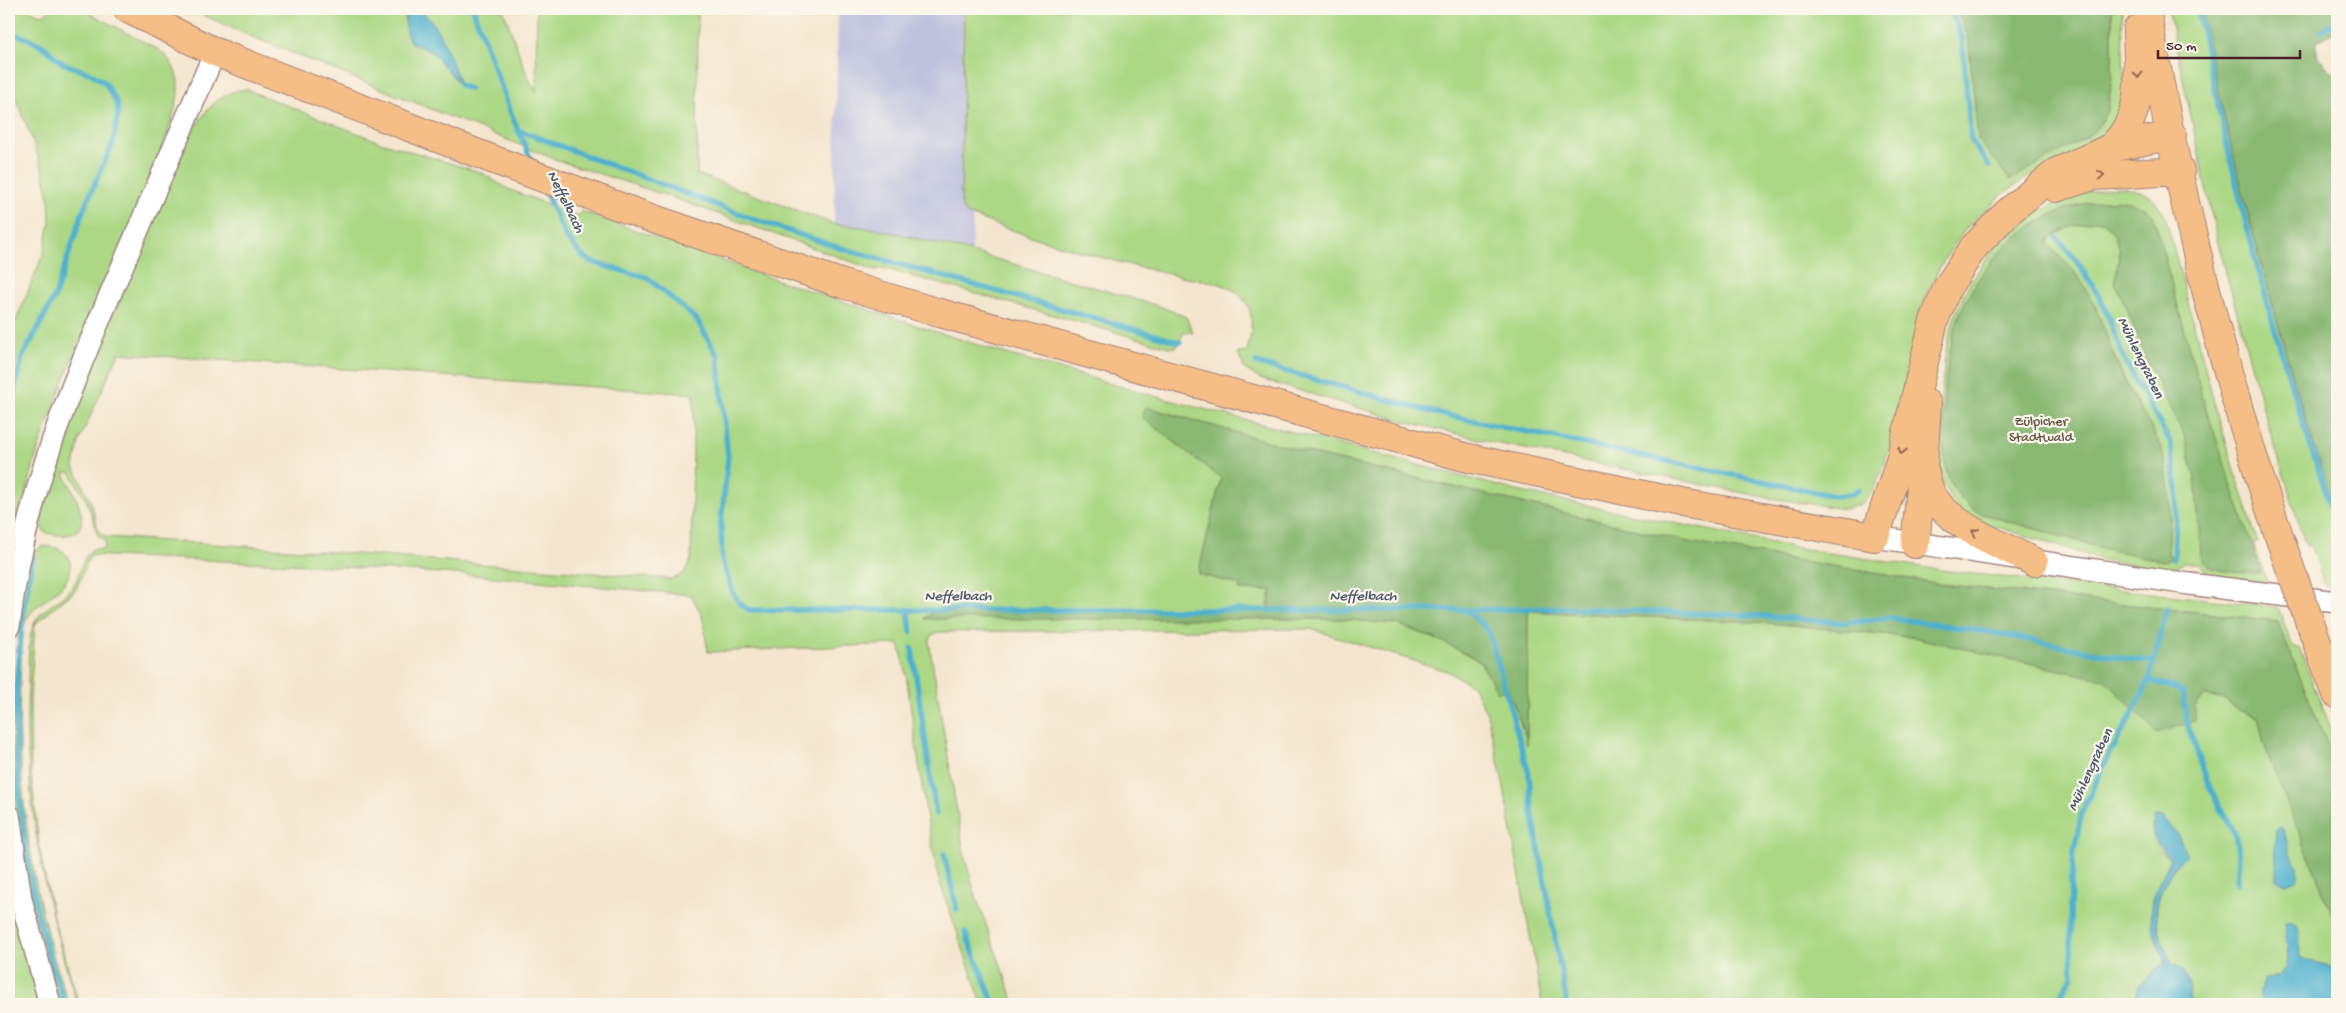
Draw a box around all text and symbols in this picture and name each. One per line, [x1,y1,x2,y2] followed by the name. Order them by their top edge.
[2158,28,2301,60] scale bar
[2166,38,2197,56] text: 50 m
[2133,72,2143,79] one-way arrow
[542,168,588,237] water label: Neffelbach
[2098,170,2106,181] one-way arrow
[2112,314,2168,403] water label: Mühlengraben
[2009,414,2075,447] park label: Zülpicher Stadtwald
[1898,446,1908,454] one-way arrow
[1971,527,1980,538] one-way arrow
[924,588,993,606] water label: Neffelbach
[1329,588,1398,606] water label: Neffelbach
[2064,725,2118,814] water label: Mühlengraben

